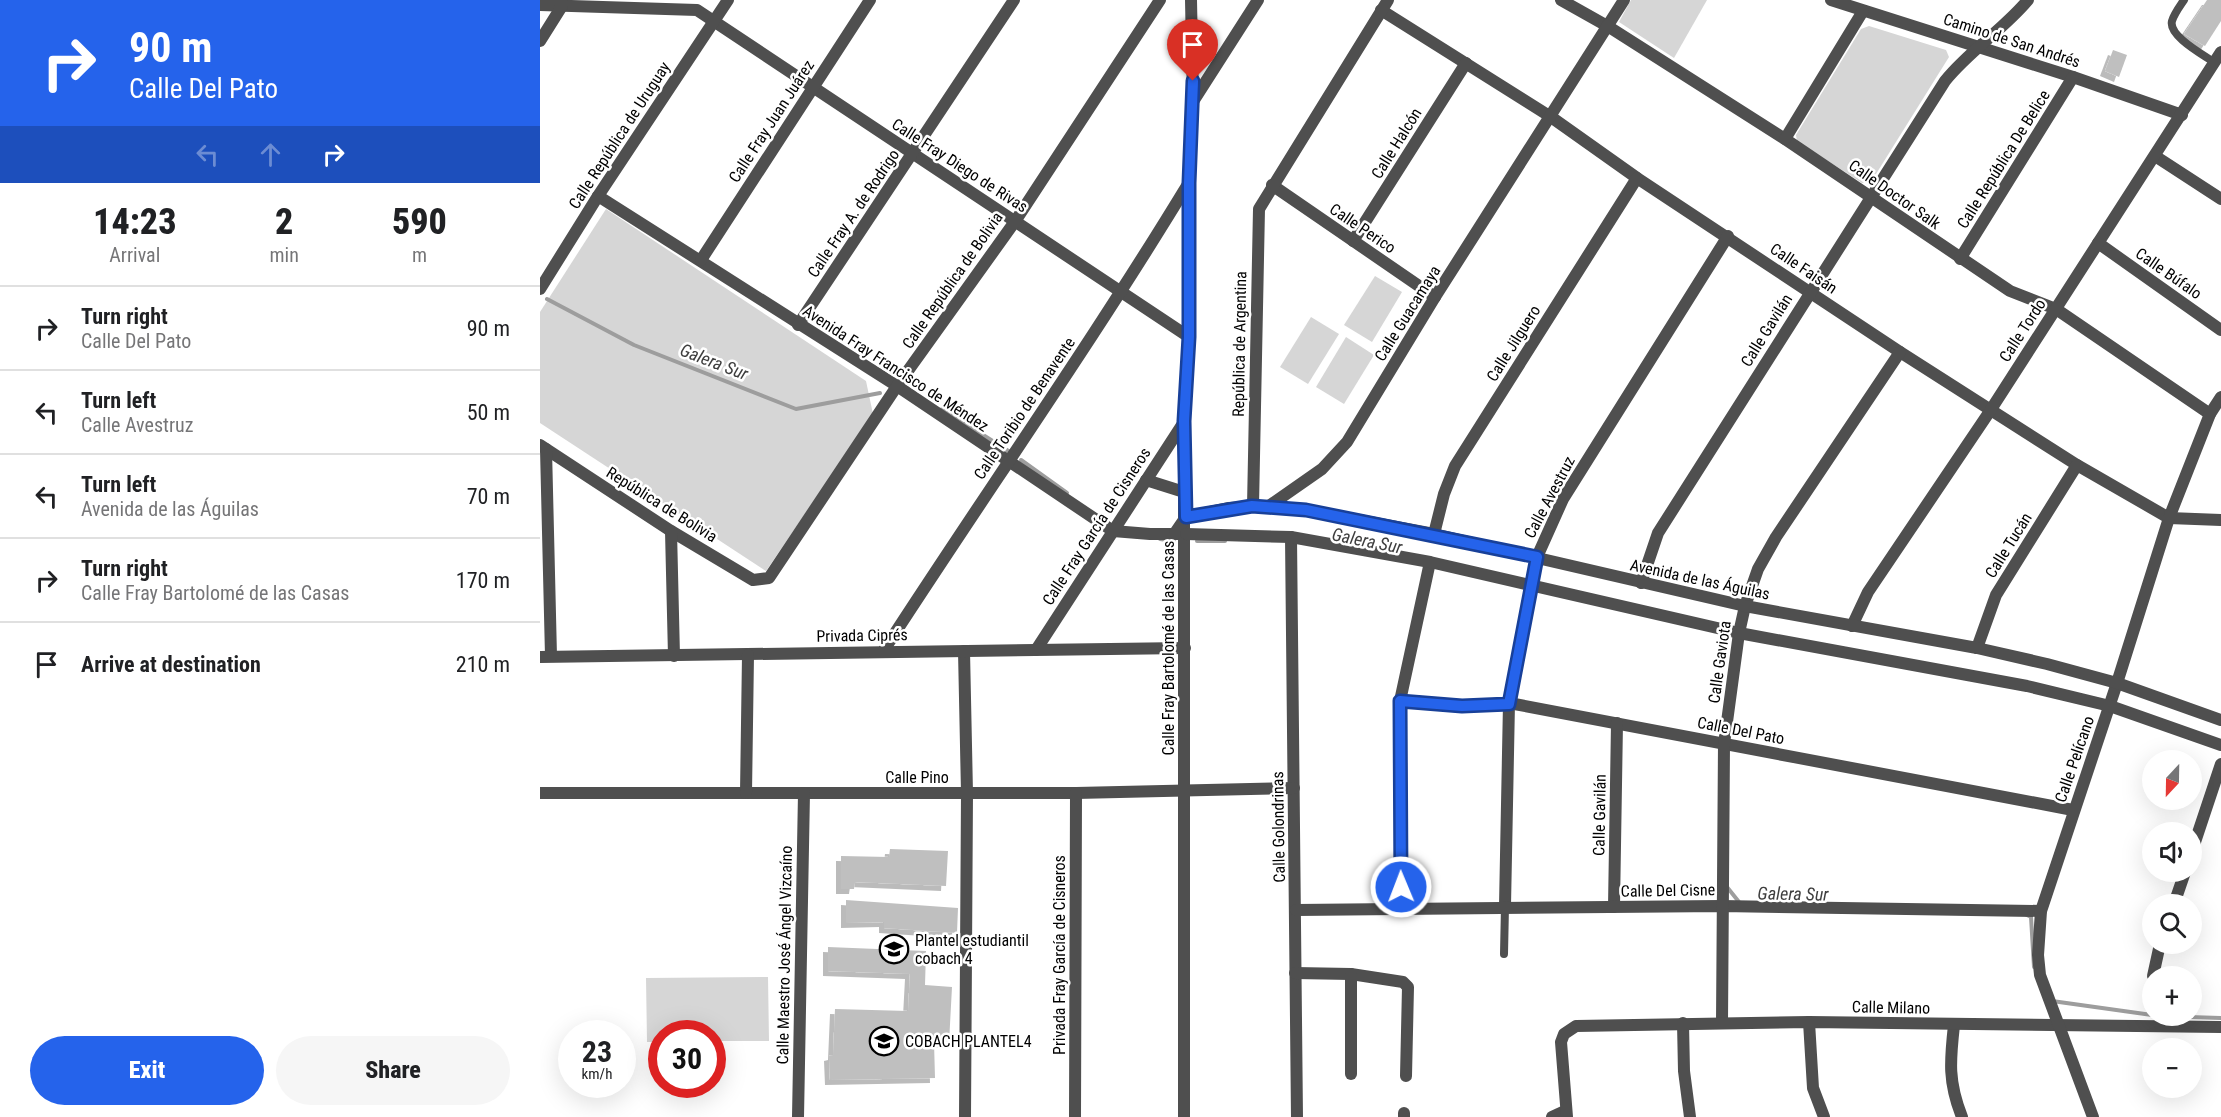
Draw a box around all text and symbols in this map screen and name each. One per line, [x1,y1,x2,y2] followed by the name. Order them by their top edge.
[1941,9,2083,72] street label: Camino de San Andrés
[1167,19,1218,81] pin
[129,23,212,72] text: 90 m
[30,24,108,102] icon: right
[1176,28,1209,61] icon: arrive
[725,57,818,186] street label: Calle Fray Juan Juárez
[565,58,674,212] street label: Calle República de Uruguay
[129,73,278,105] text: Calle Del Pato
[1953,87,2054,232] street label: Calle República De Belice
[1367,104,1426,182] street label: Calle Halcón
[888,114,1031,216] street label: Calle Fray Diego de Rivas
[191,138,224,171] icon: left
[254,138,287,171] icon: ahead
[317,138,350,171] icon: right
[804,146,903,281] street label: Calle Fray A. de Rodrigo
[1845,156,1945,234] street label: Calle Doctor Salk
[1326,199,1399,257] street label: Calle Perico
[93,201,176,243] text: 14:23
[275,201,293,243] text: 2
[392,201,447,243] text: 590
[898,208,1007,352] street label: Calle República de Bolivia
[1767,239,1841,298] street label: Calle Faisán
[109,243,160,267] text: Arrival
[270,243,299,267] text: min
[412,243,427,267] text: m
[2132,244,2205,303] street label: Calle Búfalo
[1370,262,1444,365] street label: Calle Guacamaya
[1229,271,1250,417] street label: República de Argentina
[1737,291,1796,370] street label: Calle Gavilán
[1995,295,2050,365] street label: Calle Tordo
[799,301,992,436] street label: Avenida Fray Francisco de Méndez
[1483,302,1544,385] street label: Calle Jilguero
[81,304,168,329] text: Turn right
[30,312,63,345] icon: right
[467,316,510,341] text: 90 m
[81,329,191,353] text: Calle Del Pato
[970,334,1079,483] street label: Calle Toribio de Benavente
[677,339,752,384] water label: Galera Sur
[81,388,156,413] text: Turn left
[30,396,63,429] icon: left
[467,400,510,425] text: 50 m
[81,413,194,437] text: Calle Avestruz
[1038,444,1154,609] street label: Calle Fray García de Cisneros
[1520,453,1579,541] street label: Calle Avestruz
[603,463,721,546] street label: República de Bolivia
[81,472,156,497] text: Turn left
[30,480,63,513] icon: left
[467,484,510,509] text: 70 m
[81,497,259,521] text: Avenida de las Águilas
[1981,509,2036,581] street label: Calle Tucán
[1330,523,1405,558] water label: Galera Sur
[1159,541,1178,755] street label: Calle Fray Bartolomé de las Casas
[1628,555,1771,604] street label: Avenida de las Águilas
[81,556,168,581] text: Turn right
[30,564,63,597] icon: right
[456,568,510,593] text: 170 m
[81,581,350,605] text: Calle Fray Bartolomé de las Casas
[1704,620,1735,705] street label: Calle Gaviota
[816,625,908,646] street label: Privada Ciprés
[30,648,63,681] icon: arrive
[81,652,261,677] text: Arrive at destination
[456,652,510,677] text: 210 m
[1696,713,1786,748] street label: Calle Del Pato
[2051,714,2098,805] street label: Calle Pelícano
[2142,750,2202,810] north arrow
[2142,750,2202,1098] map controls
[885,768,949,787] street label: Calle Pino
[1268,771,1289,883] street label: Calle Golondrinas
[1589,774,1610,856] street label: Calle Gavilán
[2142,822,2202,882] button: sound
[773,845,796,1065] street label: Calle Maestro José Ángel Vizcaíno
[1050,855,1069,1055] street label: Privada Fray García de Cisneros
[1369,855,1433,919] position arrow
[1621,880,1715,901] street label: Calle Del Cisne
[1757,882,1829,905] water label: Galera Sur
[2142,894,2202,954] button: search
[915,931,1029,968] place label: Plantel estudiantil cobach 4
[878,933,910,965] school or university icon: Plantel estudiantil cobach 4
[2142,966,2202,1026] button: +
[1852,997,1930,1018] street label: Calle Milano
[648,1020,726,1098] speed limit sign: 30
[868,1025,900,1057] school or university icon: COBACH PLANTEL4
[905,1032,1032,1051] place label: COBACH PLANTEL4
[582,1034,612,1069] text: 23
[30,1036,264,1105] button: Exit
[276,1036,510,1105] button: Share
[2142,1038,2202,1098] button: −
[582,1065,612,1083] text: km/h

